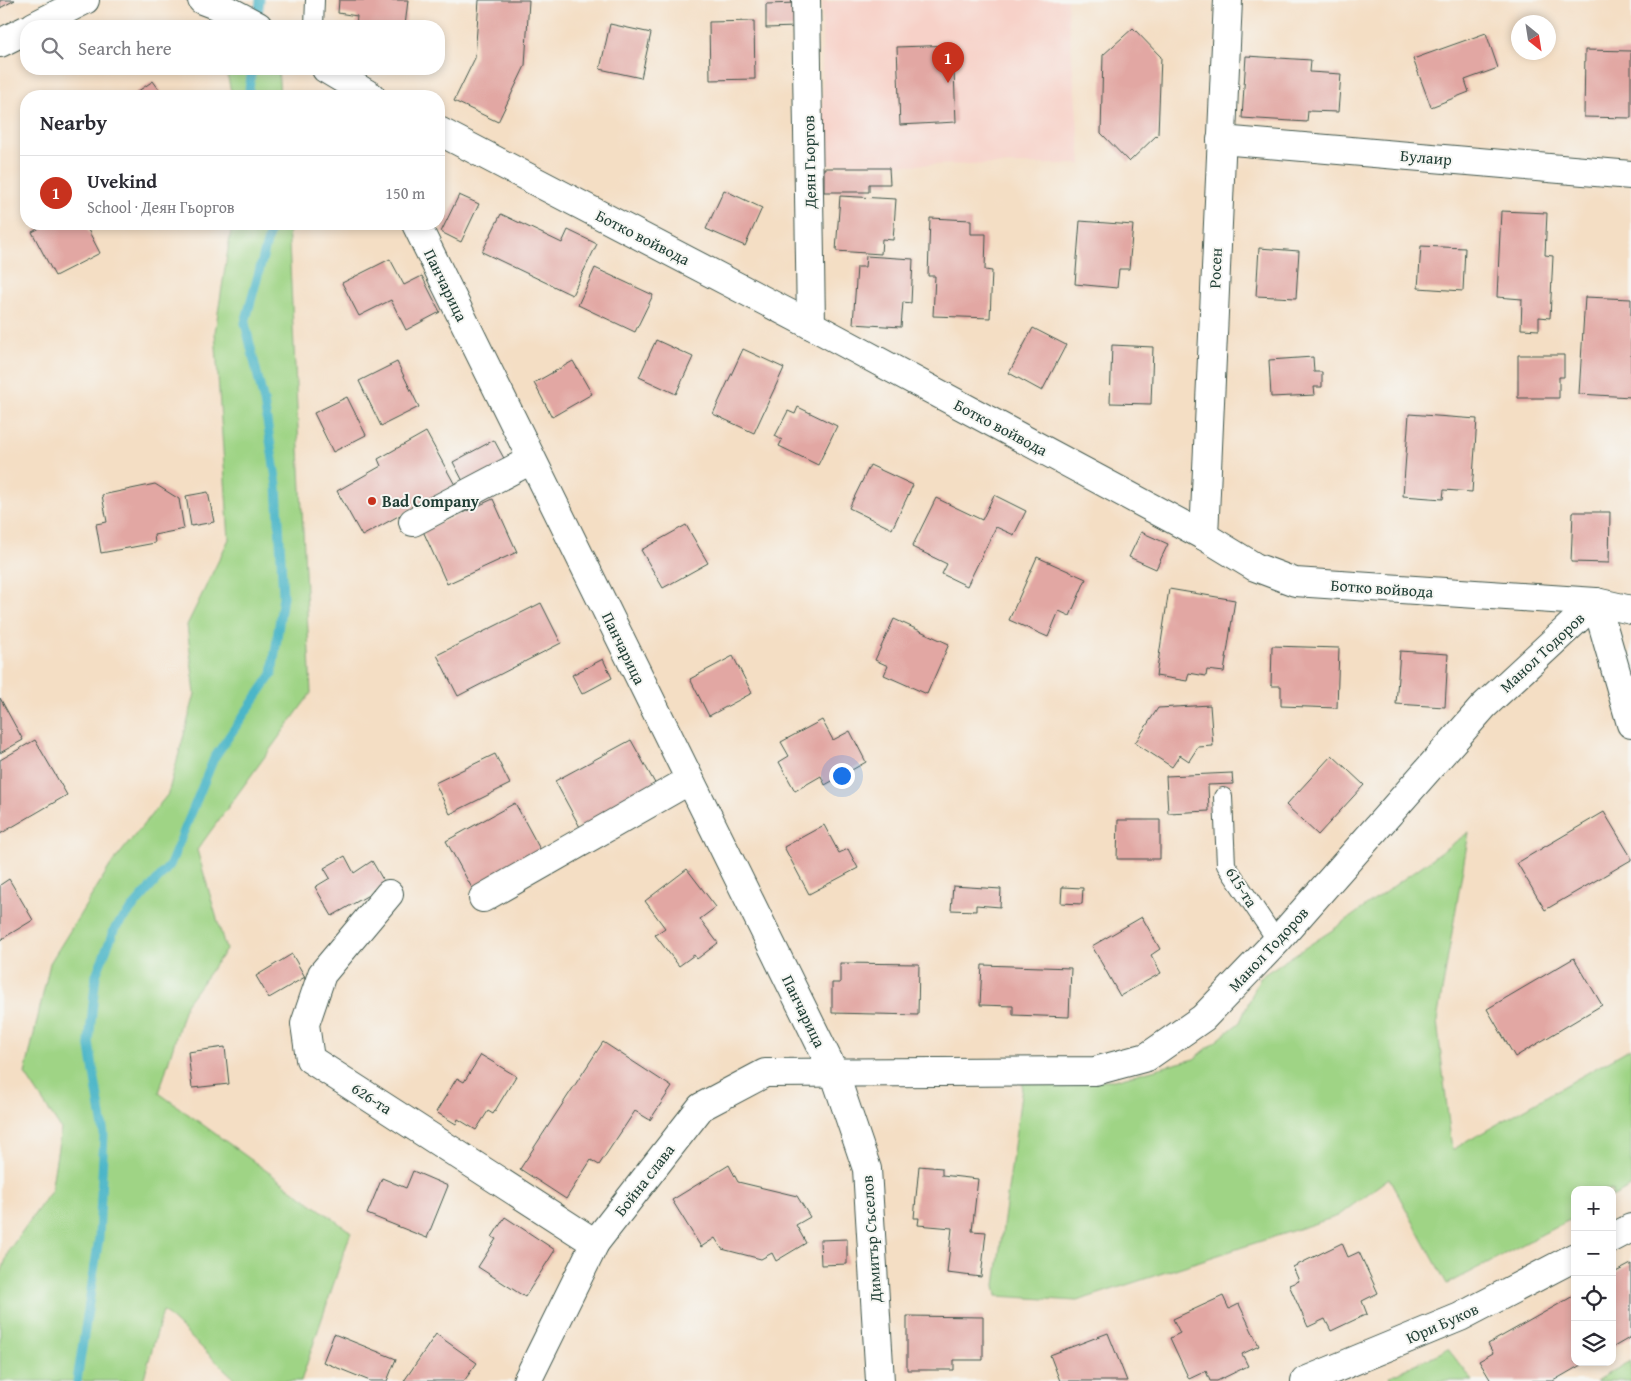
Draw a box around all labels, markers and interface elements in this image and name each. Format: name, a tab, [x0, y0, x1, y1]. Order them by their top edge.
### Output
north arrow	[1511, 15, 1556, 60]
search box	[20, 20, 445, 75]
icon: search	[38, 34, 66, 62]
text: Search here	[78, 34, 172, 62]
pin: 1	[932, 42, 964, 83]
text: Nearby	[40, 107, 107, 138]
street label: Деян Гьоргов	[796, 115, 822, 210]
street label: Булаир	[1399, 143, 1453, 171]
text: Uvekind	[87, 167, 157, 195]
text: 1	[52, 181, 60, 205]
text: 150 m	[385, 181, 425, 205]
text: School · Деян Гьоргов	[87, 195, 235, 219]
street label: Ботко войвода	[592, 203, 695, 271]
street label: Панчарица	[418, 245, 474, 326]
street label: Росен	[1202, 247, 1228, 289]
street label: Ботко войвода	[950, 392, 1052, 462]
place label: Bad Company	[382, 489, 480, 513]
marker: Bad Company	[366, 495, 378, 507]
street label: Ботко войвода	[1330, 572, 1434, 604]
street label: Манол Тодоров	[1494, 606, 1590, 698]
street label: Панчарица	[596, 608, 652, 689]
your location	[829, 763, 855, 789]
street label: 615-та	[1220, 862, 1264, 912]
street label: Манол Тодоров	[1222, 901, 1314, 997]
street label: Панчарица	[776, 971, 832, 1052]
street label: 626-та	[347, 1076, 397, 1120]
street label: Бойна слава	[608, 1138, 680, 1221]
street label: Димитър Съселов	[855, 1174, 887, 1304]
map controls	[1571, 1186, 1616, 1366]
button: +	[1571, 1186, 1616, 1231]
button: −	[1571, 1231, 1616, 1276]
button: locate	[1571, 1276, 1616, 1321]
street label: Юри Буков	[1402, 1296, 1482, 1350]
button: layers	[1571, 1321, 1616, 1366]

